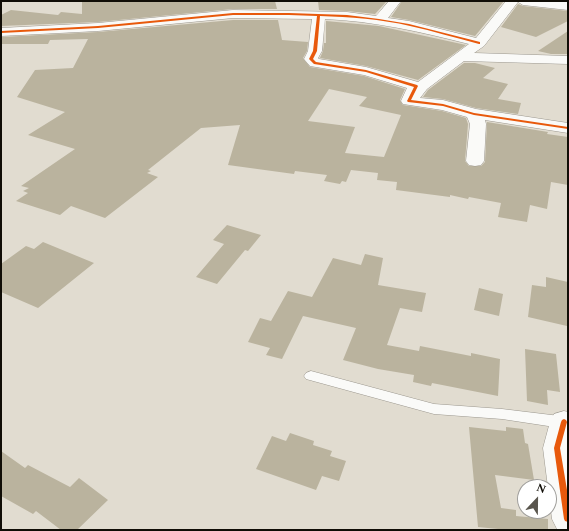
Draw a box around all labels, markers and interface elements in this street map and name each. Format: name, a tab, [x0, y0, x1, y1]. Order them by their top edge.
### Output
north arrow	[517, 479, 557, 519]
text: N	[534, 479, 549, 498]

